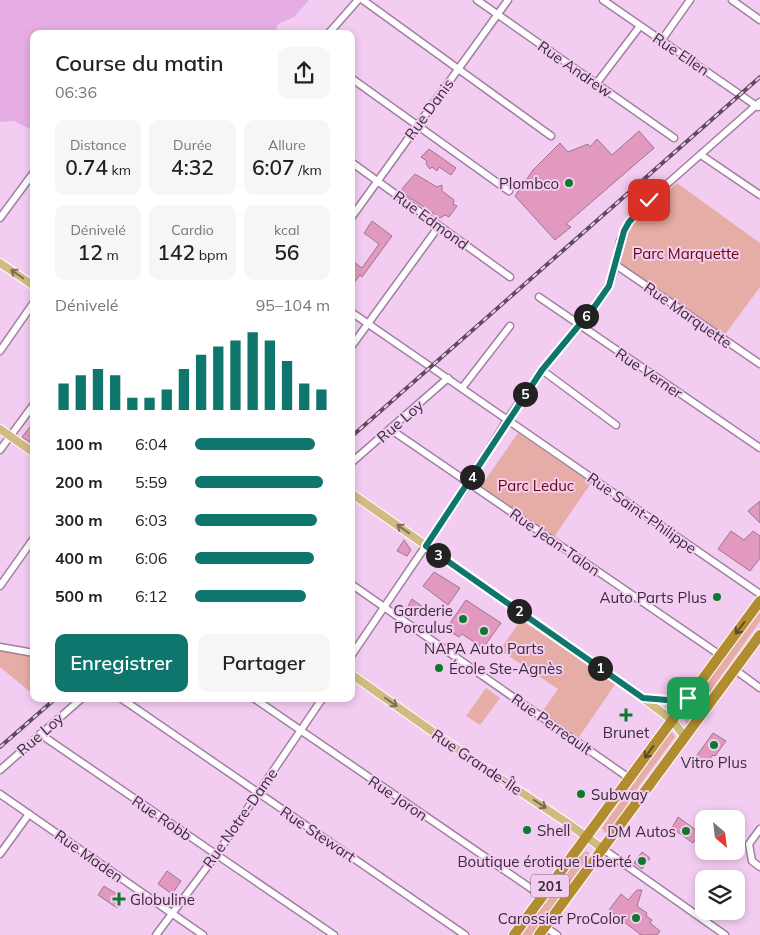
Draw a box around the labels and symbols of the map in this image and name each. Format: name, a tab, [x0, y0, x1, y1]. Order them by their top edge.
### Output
street label: Rue Ellen	[649, 28, 713, 80]
street label: Rue Andrew	[534, 36, 616, 102]
street label: Rue Danis	[400, 75, 458, 143]
place label: Plombco	[499, 174, 559, 193]
marker: Plombco	[563, 177, 575, 189]
pin	[628, 179, 670, 221]
street label: Rue Edmond	[390, 186, 472, 254]
park label: Parc Marquette	[633, 244, 739, 263]
one-way arrow	[11, 269, 24, 280]
street label: Rue Marquette	[641, 278, 735, 352]
pin: 6	[574, 304, 598, 328]
street label: Rue Verner	[612, 344, 687, 403]
pin: 5	[512, 382, 538, 406]
street label: Rue Loy	[373, 396, 427, 446]
pin: 4	[460, 464, 484, 490]
street label: Rue Saint-Philippe	[584, 468, 700, 558]
park label: Parc Leduc	[498, 476, 574, 495]
street label: Rue Jean-Talon	[506, 504, 604, 580]
one-way arrow	[396, 524, 410, 534]
pin: 3	[426, 542, 450, 568]
place label: Auto Parts Plus	[599, 588, 707, 607]
marker: Auto Parts Plus	[711, 591, 723, 603]
pin: 2	[506, 598, 532, 624]
place label: Garderie Porculus	[393, 601, 453, 637]
marker: Garderie Porculus	[457, 613, 469, 625]
one-way arrow	[734, 621, 745, 634]
marker: NAPA Auto Parts	[478, 625, 490, 637]
place label: NAPA Auto Parts	[424, 639, 544, 658]
pin: 1	[588, 656, 612, 680]
place label: École Ste-Agnès	[449, 659, 563, 678]
marker: École Ste-Agnès	[433, 662, 445, 674]
pin	[667, 677, 709, 719]
street label: Rue Perreault	[508, 689, 596, 759]
one-way arrow	[384, 697, 398, 707]
street label: Rue Loy	[13, 709, 67, 759]
marker: Brunet	[620, 709, 632, 721]
place label: Brunet	[603, 723, 649, 742]
street label: Rue Grande-Île	[428, 725, 526, 799]
marker: Vitro Plus	[708, 739, 720, 751]
one-way arrow	[643, 745, 654, 758]
place label: Vitro Plus	[681, 753, 747, 772]
street label: Rue Notre-Dame	[198, 764, 282, 872]
street label: Rue Joron	[365, 771, 431, 825]
place label: Subway	[591, 785, 648, 804]
marker: Subway	[575, 788, 587, 800]
street label: Rue Robb	[129, 791, 195, 845]
one-way arrow	[532, 799, 546, 809]
street label: Rue Stewart	[277, 802, 359, 866]
north arrow	[695, 810, 745, 860]
place label: Shell	[537, 821, 570, 840]
place label: DM Autos	[607, 822, 676, 841]
marker: Shell	[521, 824, 533, 836]
marker: DM Autos	[680, 825, 692, 837]
street label: Rue Maden	[51, 826, 127, 886]
place label: Boutique érotique Liberté	[457, 852, 632, 871]
marker: Boutique érotique Liberté	[636, 855, 648, 867]
road number: 201	[531, 874, 569, 898]
place label: Globuline	[130, 890, 195, 909]
marker: Globuline	[112, 892, 126, 906]
place label: Carossier ProColor	[498, 909, 627, 928]
marker: Carossier ProColor	[630, 912, 642, 924]

